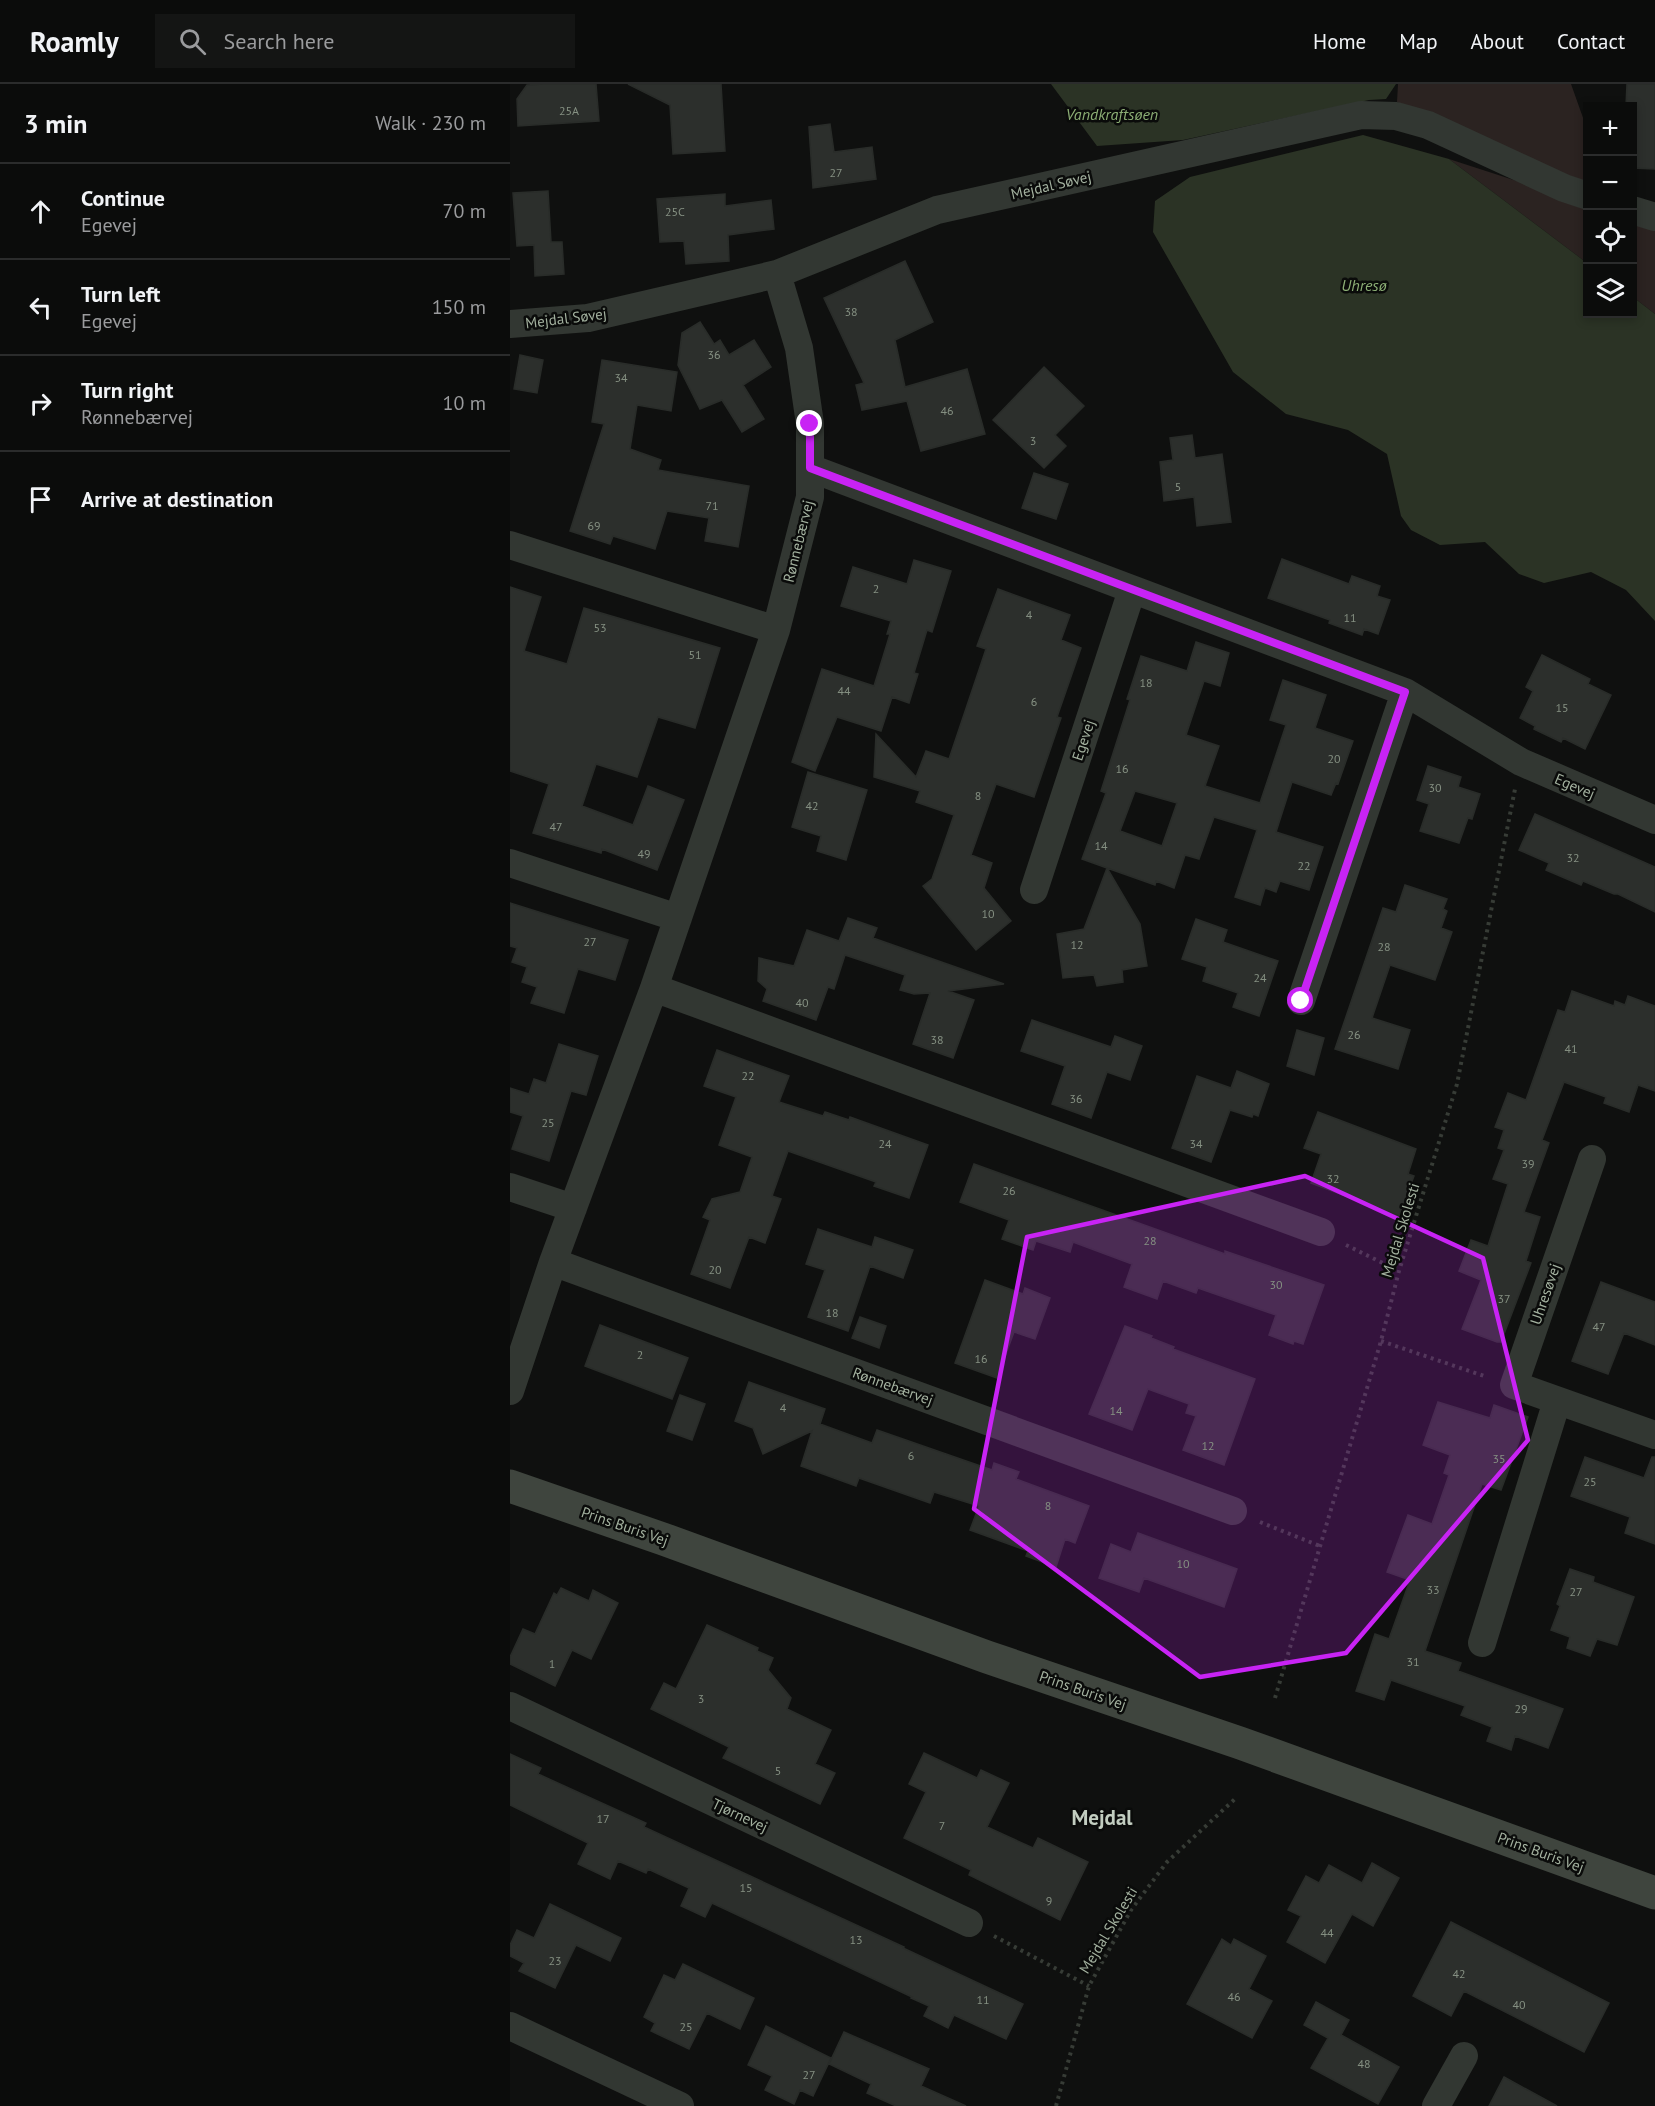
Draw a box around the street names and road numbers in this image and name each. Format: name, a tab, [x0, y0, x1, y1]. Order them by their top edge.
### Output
street label: Mejdal Søvej	[1009, 167, 1093, 203]
street label: Mejdal Søvej	[524, 304, 608, 332]
street label: Rønnebærvej	[779, 498, 817, 584]
street label: Egevej	[1067, 717, 1099, 763]
street label: Egevej	[1552, 769, 1598, 803]
street label: Mejdal Skolesti	[1377, 1180, 1423, 1280]
street label: Uhresøvej	[1526, 1261, 1564, 1327]
street label: Rønnebærvej	[850, 1363, 936, 1409]
street label: Prins Buris Vej	[579, 1502, 671, 1550]
street label: Prins Buris Vej	[1037, 1666, 1129, 1714]
street label: Tjørnevej	[709, 1794, 771, 1836]
street label: Prins Buris Vej	[1495, 1828, 1587, 1876]
street label: Mejdal Skolesti	[1075, 1883, 1141, 1977]

